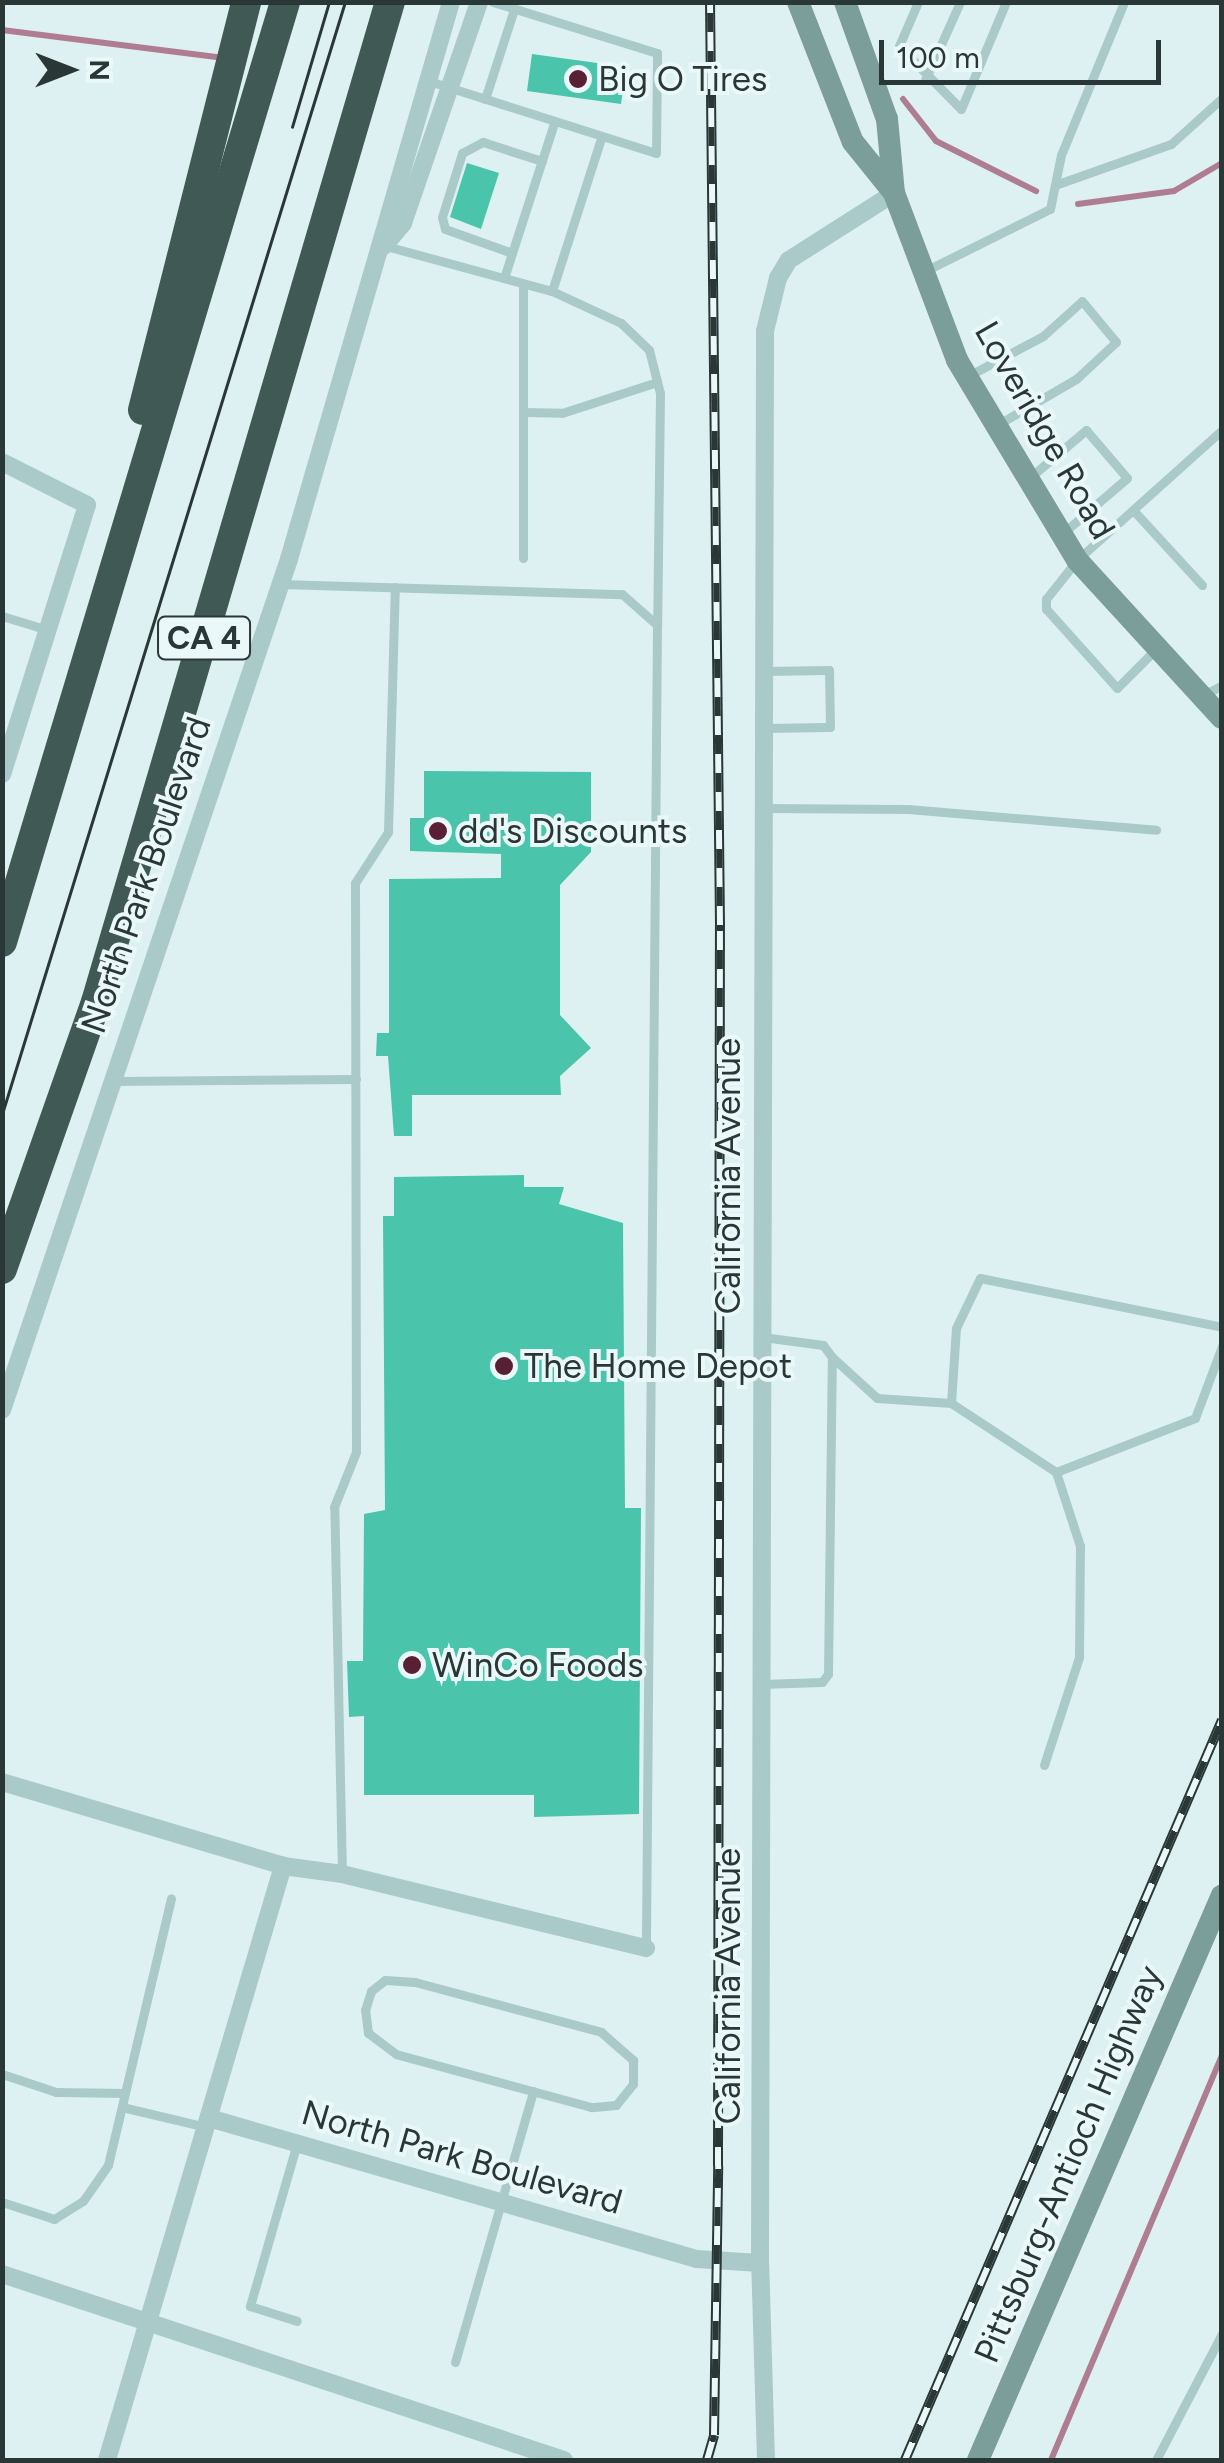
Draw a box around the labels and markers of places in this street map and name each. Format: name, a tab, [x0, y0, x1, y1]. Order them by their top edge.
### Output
place label: Big O Tires	[598, 58, 767, 100]
marker: Big O Tires	[567, 68, 589, 90]
place label: dd's Discounts	[458, 810, 687, 852]
marker: dd's Discounts	[427, 820, 449, 842]
place label: The Home Depot	[524, 1345, 792, 1387]
marker: The Home Depot	[493, 1355, 515, 1377]
place label: WinCo Foods	[432, 1644, 644, 1686]
marker: WinCo Foods	[401, 1654, 423, 1676]

